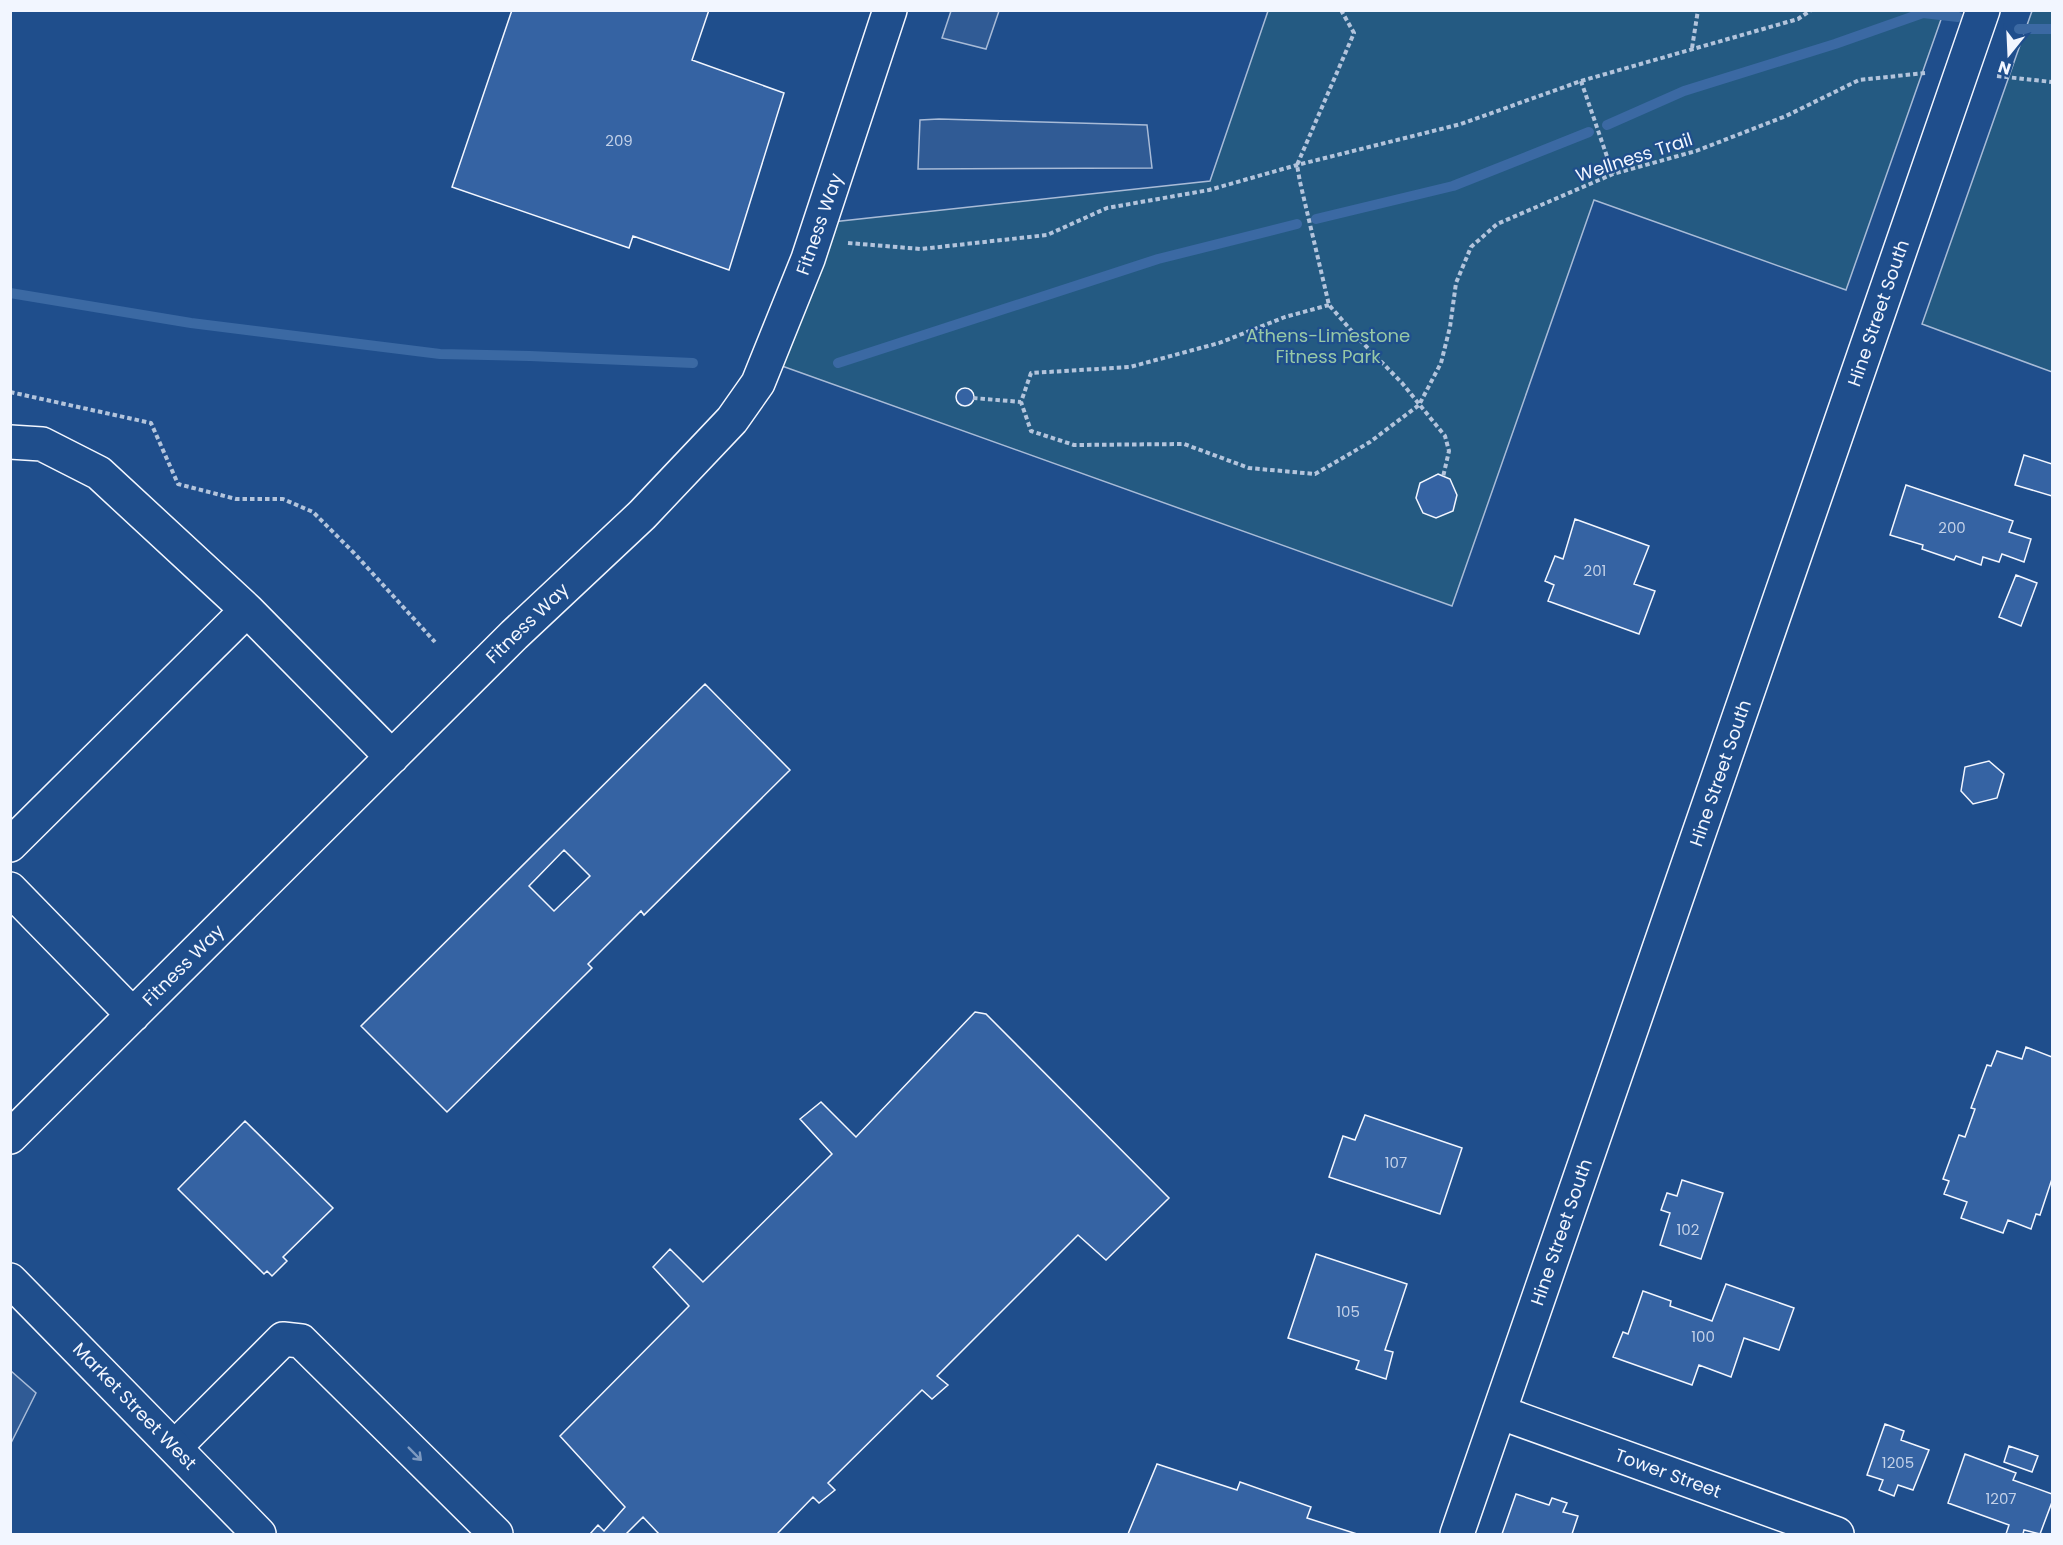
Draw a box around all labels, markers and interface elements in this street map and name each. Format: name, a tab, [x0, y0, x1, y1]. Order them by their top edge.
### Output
north arrow	[1979, 24, 2039, 84]
text: N	[1995, 55, 2014, 81]
street label: Wellness Trail	[1572, 126, 1696, 188]
house number: 209	[605, 130, 633, 151]
street label: Fitness Way	[790, 170, 848, 278]
street label: Hine Street South	[1841, 236, 1915, 390]
park label: Athens-Limestone Fitness Park	[1246, 323, 1410, 369]
house number: 200	[1938, 517, 1966, 538]
house number: 201	[1584, 560, 1606, 581]
street label: Fitness Way	[480, 577, 574, 669]
street label: Hine Street South	[1683, 696, 1757, 850]
street label: Fitness Way	[137, 919, 229, 1011]
house number: 107	[1385, 1152, 1407, 1173]
street label: Hine Street South	[1524, 1155, 1598, 1309]
house number: 102	[1677, 1219, 1699, 1240]
house number: 105	[1336, 1301, 1360, 1322]
house number: 100	[1691, 1326, 1715, 1347]
street label: Market Street West	[68, 1337, 202, 1475]
street label: Tower Street	[1611, 1442, 1725, 1504]
one-way arrow	[407, 1446, 422, 1461]
house number: 1205	[1882, 1452, 1914, 1473]
house number: 1207	[1985, 1488, 2017, 1509]

